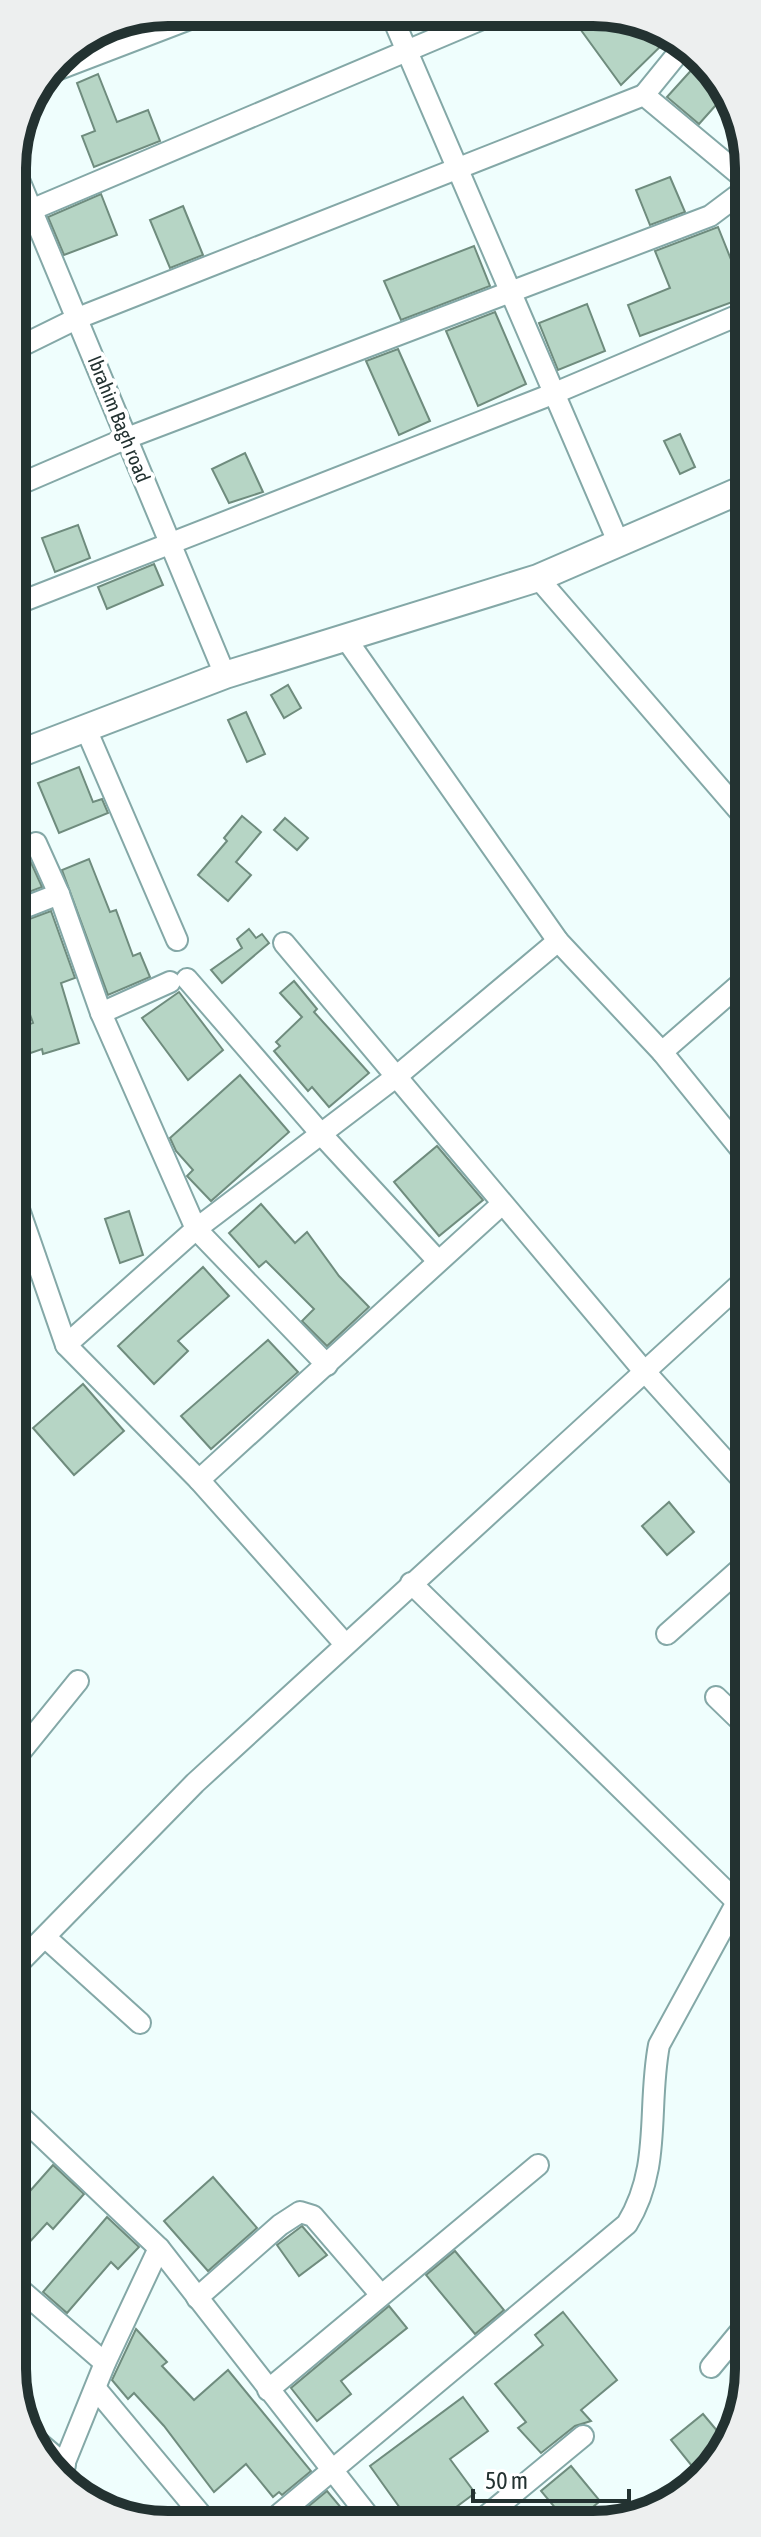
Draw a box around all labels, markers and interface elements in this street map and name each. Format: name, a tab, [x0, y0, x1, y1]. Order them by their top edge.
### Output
street label: Ibrahim Bagh road	[84, 352, 155, 486]
scale bar	[473, 2453, 629, 2503]
text: 50 m	[485, 2467, 528, 2494]

